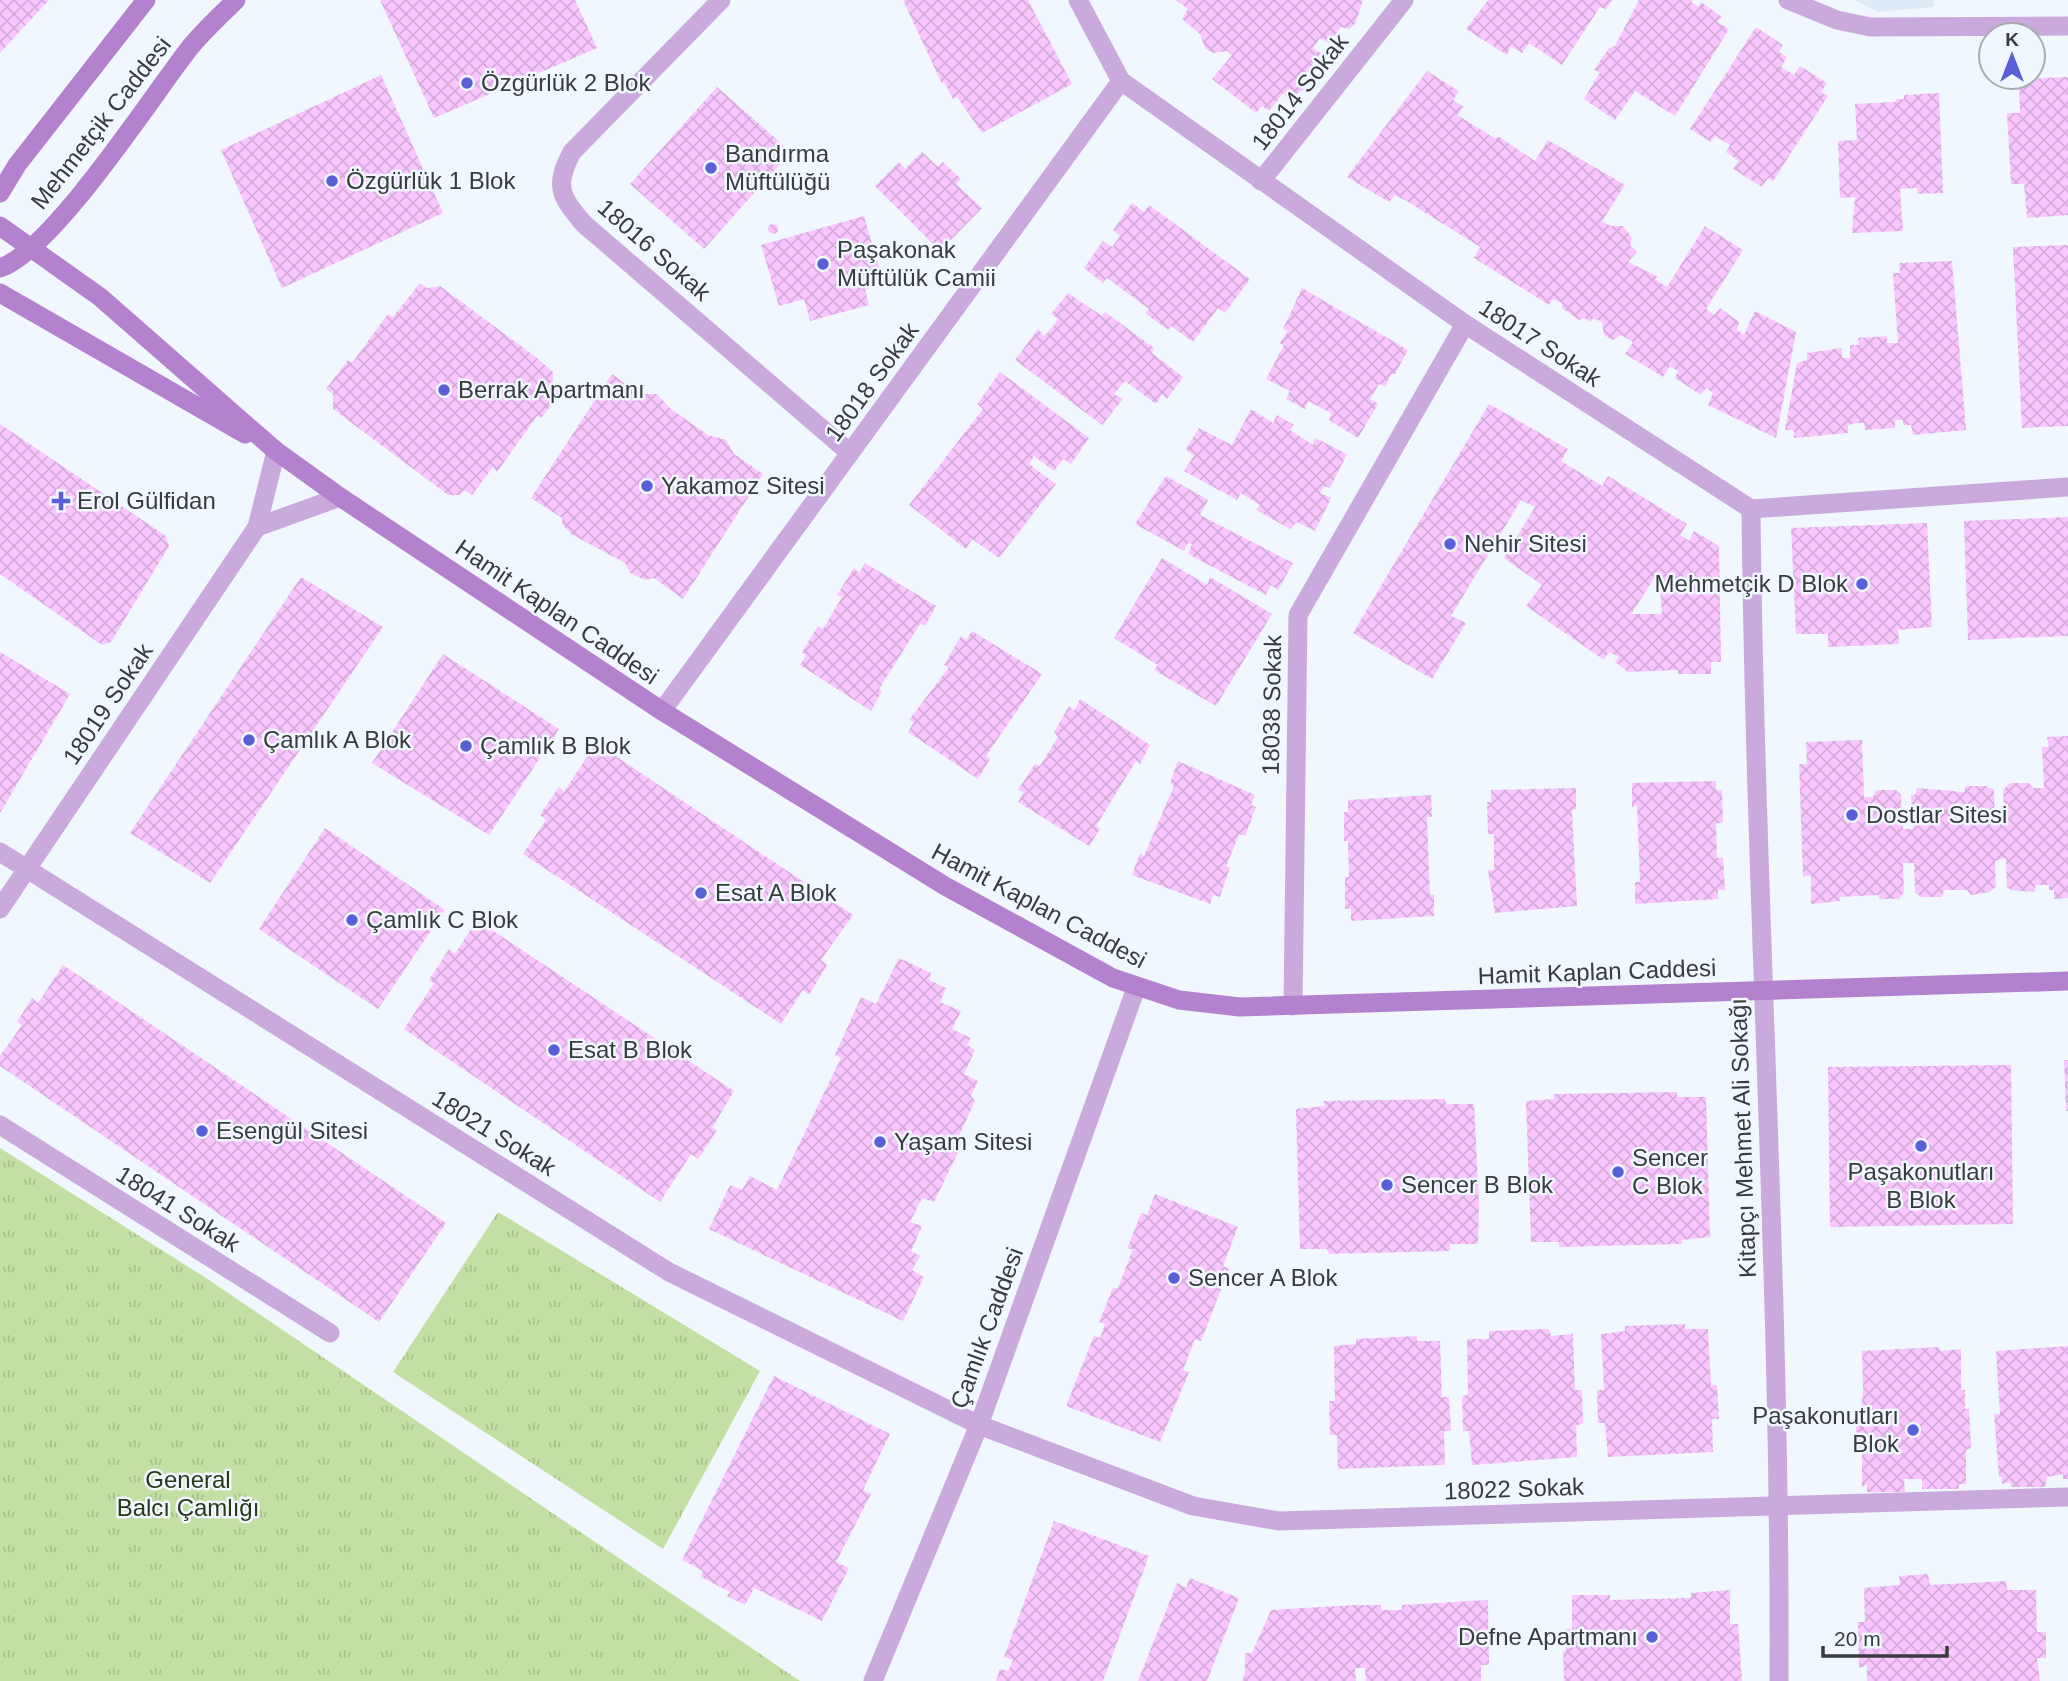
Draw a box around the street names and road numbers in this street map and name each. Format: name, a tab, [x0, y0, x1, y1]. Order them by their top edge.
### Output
street label: 18014 Sokak	[1246, 27, 1354, 155]
street label: Mehmetçik Caddesi	[25, 31, 176, 214]
street label: 18016 Sokak	[593, 193, 717, 306]
street label: 18017 Sokak	[1474, 293, 1607, 393]
street label: 18018 Sokak	[819, 316, 924, 446]
street label: Hamit Kaplan Caddesi	[451, 534, 664, 690]
street label: 18038 Sokak	[1257, 634, 1286, 775]
street label: 18019 Sokak	[57, 637, 159, 769]
street label: Hamit Kaplan Caddesi	[927, 838, 1151, 974]
street label: Hamit Kaplan Caddesi	[1477, 954, 1717, 989]
street label: Kitapçı Mehmet Ali Sokağı	[1724, 998, 1761, 1278]
street label: 18021 Sokak	[428, 1084, 562, 1182]
street label: 18041 Sokak	[112, 1160, 246, 1258]
street label: Çamlık Caddesi	[945, 1244, 1028, 1412]
street label: 18022 Sokak	[1443, 1473, 1585, 1504]

